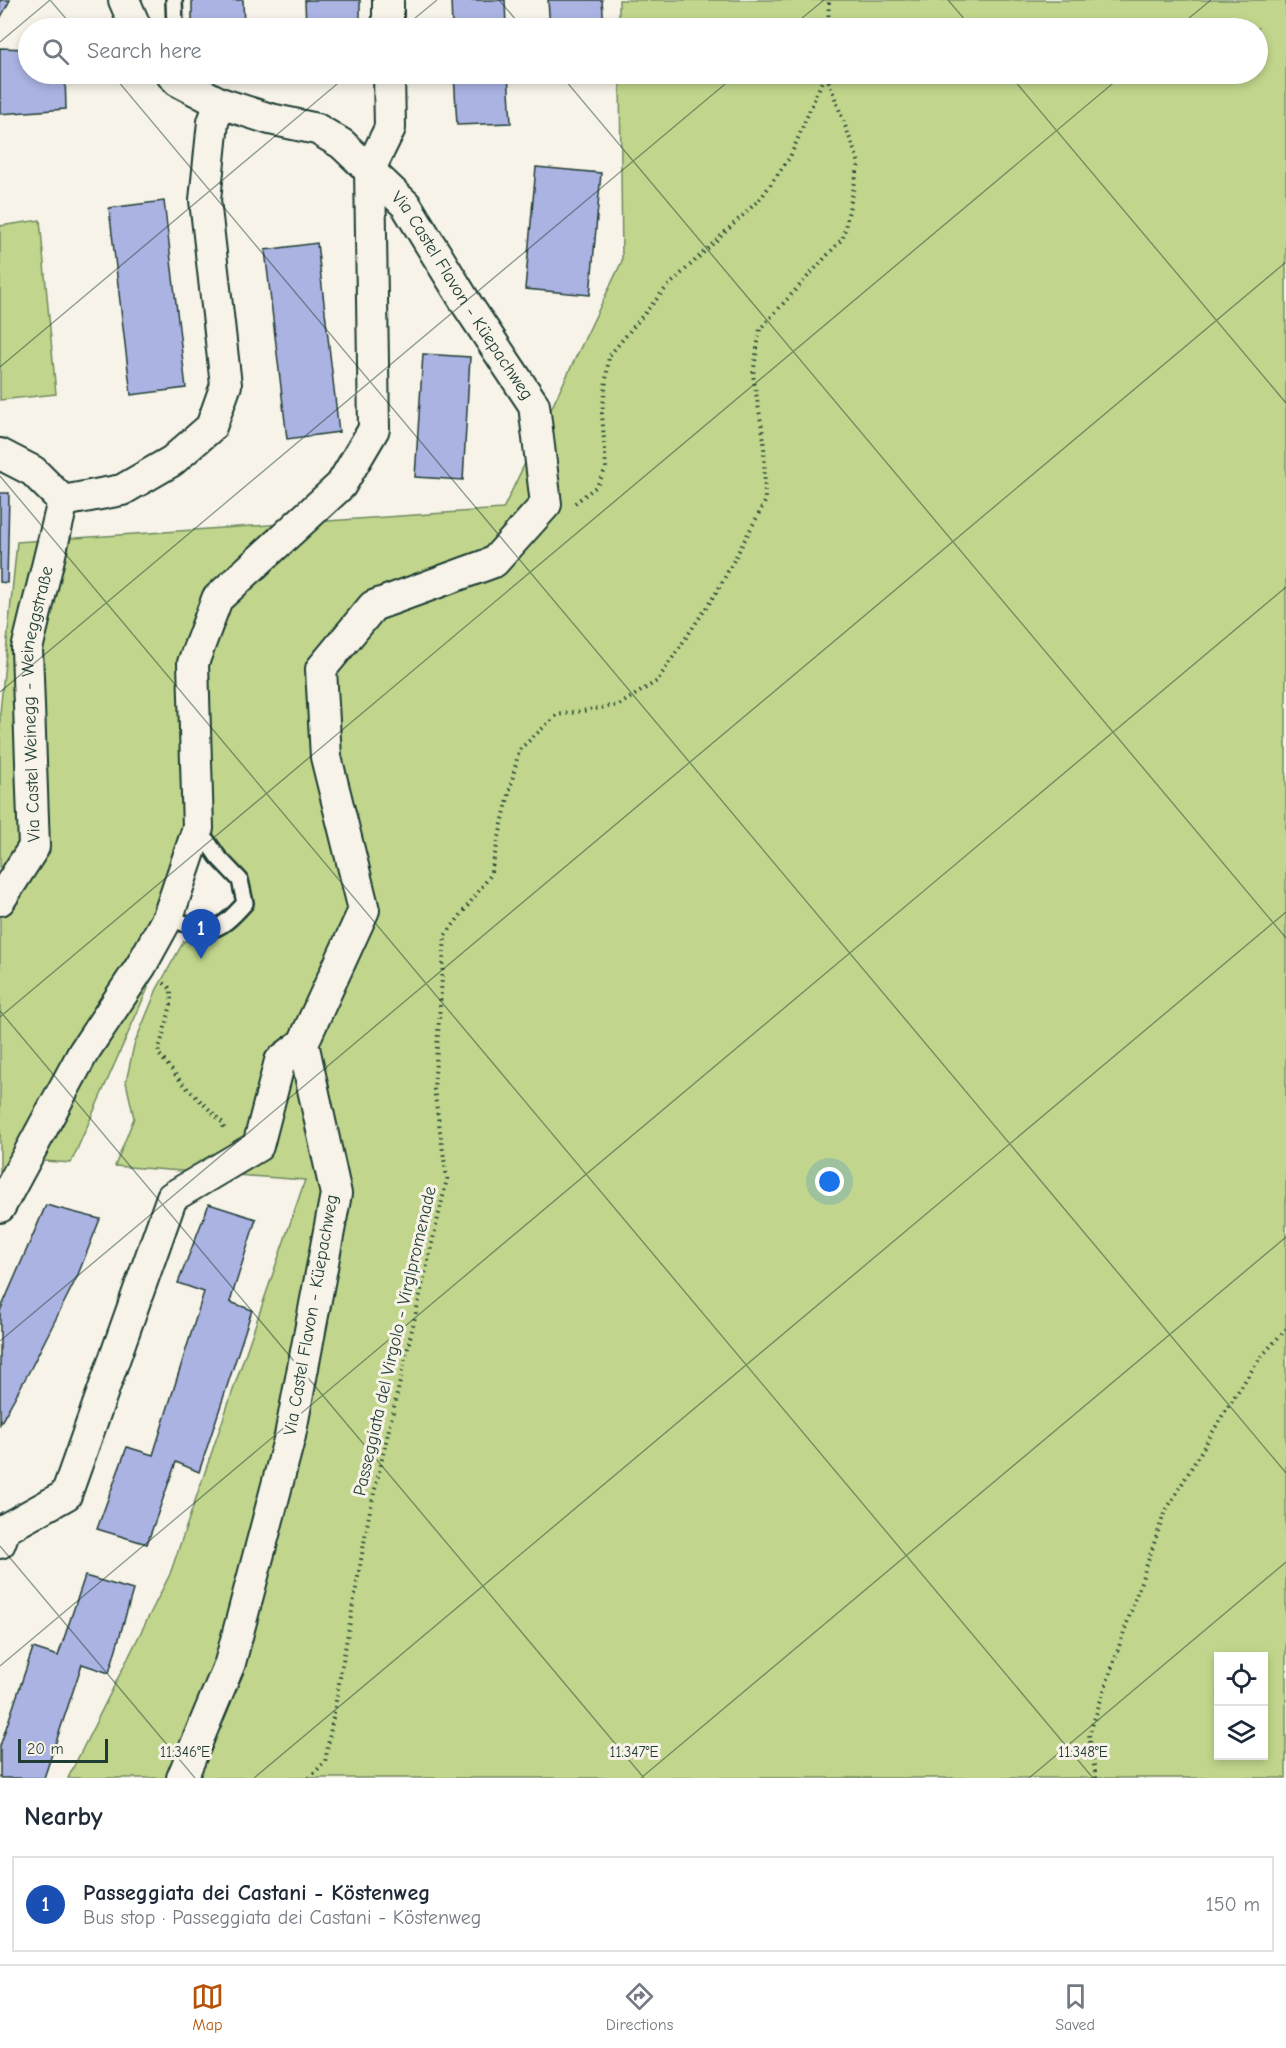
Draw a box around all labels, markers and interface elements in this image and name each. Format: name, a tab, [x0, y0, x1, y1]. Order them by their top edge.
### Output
search box	[18, 18, 1268, 84]
icon: search	[39, 35, 72, 68]
text: Search here	[87, 38, 202, 64]
street label: Via Castel Flavon - Küepachweg	[387, 187, 538, 404]
street label: Via Castel Weinegg - Weineggstraße	[17, 564, 57, 843]
pin: 1	[182, 910, 220, 959]
your location	[815, 1167, 844, 1196]
street label: Passeggiata del Virgolo - Virglpromenade	[349, 1184, 441, 1498]
street label: Via Castel Flavon - Küepachweg	[279, 1193, 343, 1437]
map controls	[1214, 1652, 1268, 1760]
button: locate	[1214, 1652, 1268, 1706]
button: layers	[1214, 1706, 1268, 1760]
scale bar	[18, 1736, 108, 1764]
text: 20 m	[27, 1740, 64, 1758]
text: 11.346°E	[160, 1743, 210, 1761]
text: 11.347°E	[610, 1743, 658, 1761]
text: 11.348°E	[1058, 1743, 1108, 1761]
text: Nearby	[24, 1802, 103, 1832]
text: Passeggiata dei Castani - Köstenweg	[83, 1880, 430, 1906]
text: 1	[42, 1893, 49, 1916]
text: 150 m	[1206, 1893, 1260, 1916]
text: Bus stop · Passeggiata dei Castani - Köstenweg	[83, 1906, 481, 1929]
tab: Map	[191, 1980, 224, 2034]
tab: Directions	[606, 1980, 673, 2034]
tab: Saved	[1055, 1980, 1095, 2034]

